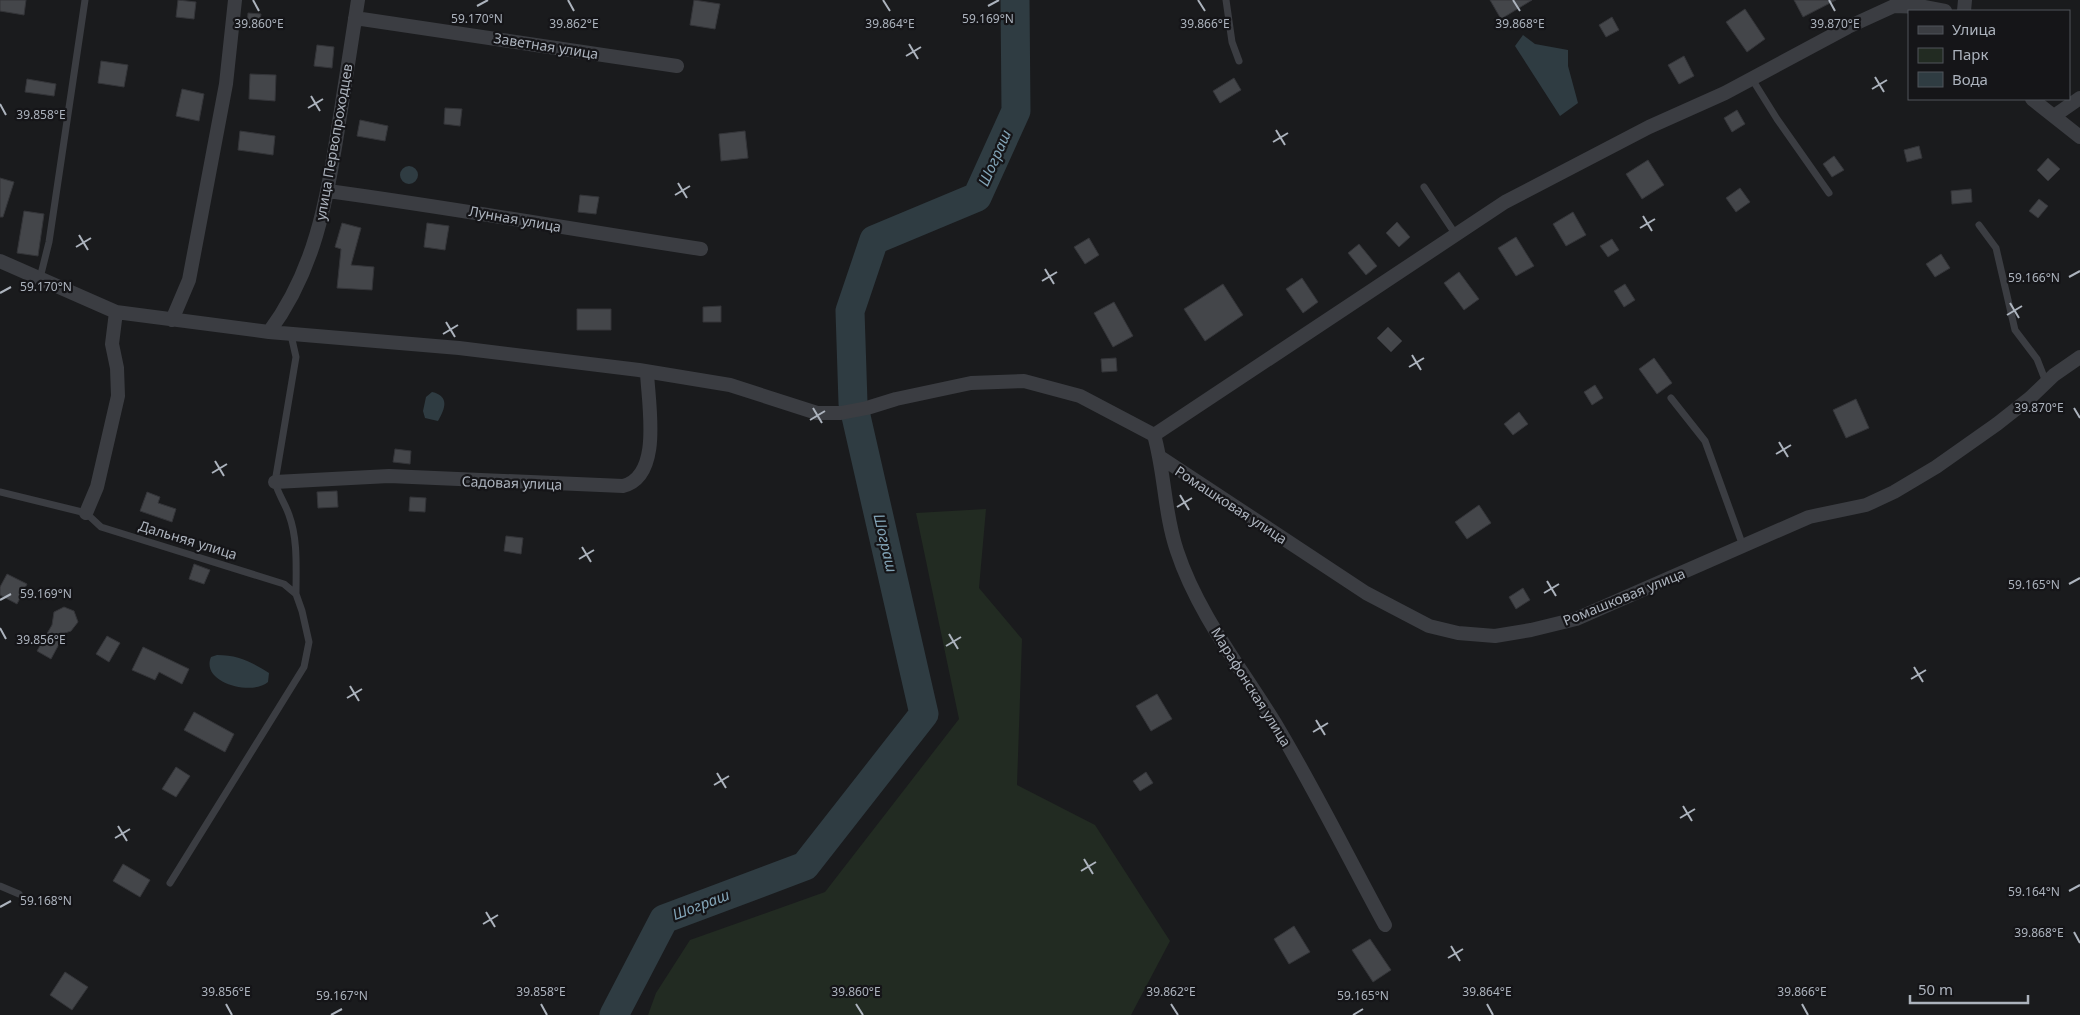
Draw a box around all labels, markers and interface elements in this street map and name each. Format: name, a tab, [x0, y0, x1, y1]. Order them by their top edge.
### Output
text: 59.170°N	[451, 10, 503, 27]
text: 59.169°N	[962, 10, 1014, 27]
legend	[1908, 10, 2070, 100]
text: 39.860°E	[234, 15, 284, 32]
text: 39.862°E	[549, 15, 599, 32]
text: 39.864°E	[865, 15, 915, 32]
text: 39.866°E	[1180, 15, 1230, 32]
text: 39.868°E	[1495, 15, 1545, 32]
text: 39.870°E	[1810, 15, 1860, 32]
text: Улица	[1952, 19, 1996, 39]
street label: Заветная улица	[492, 28, 600, 63]
text: Парк	[1952, 44, 1988, 64]
street label: улица Первопроходцев	[310, 62, 357, 222]
text: Вода	[1952, 69, 1988, 89]
text: 39.858°E	[16, 106, 66, 123]
water label: Шограш	[973, 126, 1015, 189]
street label: Лунная улица	[467, 201, 563, 236]
text: 59.166°N	[2008, 269, 2060, 286]
text: 59.170°N	[20, 278, 72, 295]
text: 39.870°E	[2014, 399, 2064, 416]
street label: Ромашковая улица	[1171, 461, 1291, 548]
street label: Садовая улица	[461, 471, 563, 494]
water label: Шограш	[870, 512, 902, 574]
street label: Дальняя улица	[137, 516, 240, 564]
street label: Ромашковая улица	[1560, 563, 1688, 630]
text: 59.165°N	[2008, 576, 2060, 593]
text: 59.169°N	[20, 585, 72, 602]
street label: Марафонская улица	[1207, 623, 1296, 750]
text: 39.856°E	[16, 631, 66, 648]
text: 59.164°N	[2008, 883, 2060, 900]
water label: Шограш	[669, 884, 732, 924]
text: 59.168°N	[20, 892, 72, 909]
text: 39.868°E	[2014, 924, 2064, 941]
scale bar	[1910, 972, 2028, 1004]
text: 50 m	[1918, 979, 1953, 999]
text: 39.856°E	[201, 983, 251, 1000]
text: 39.858°E	[516, 983, 566, 1000]
text: 39.860°E	[831, 983, 881, 1000]
text: 39.862°E	[1146, 983, 1196, 1000]
text: 39.864°E	[1462, 983, 1512, 1000]
text: 39.866°E	[1777, 983, 1827, 1000]
text: 59.167°N	[316, 987, 368, 1004]
text: 59.165°N	[1337, 987, 1389, 1004]

